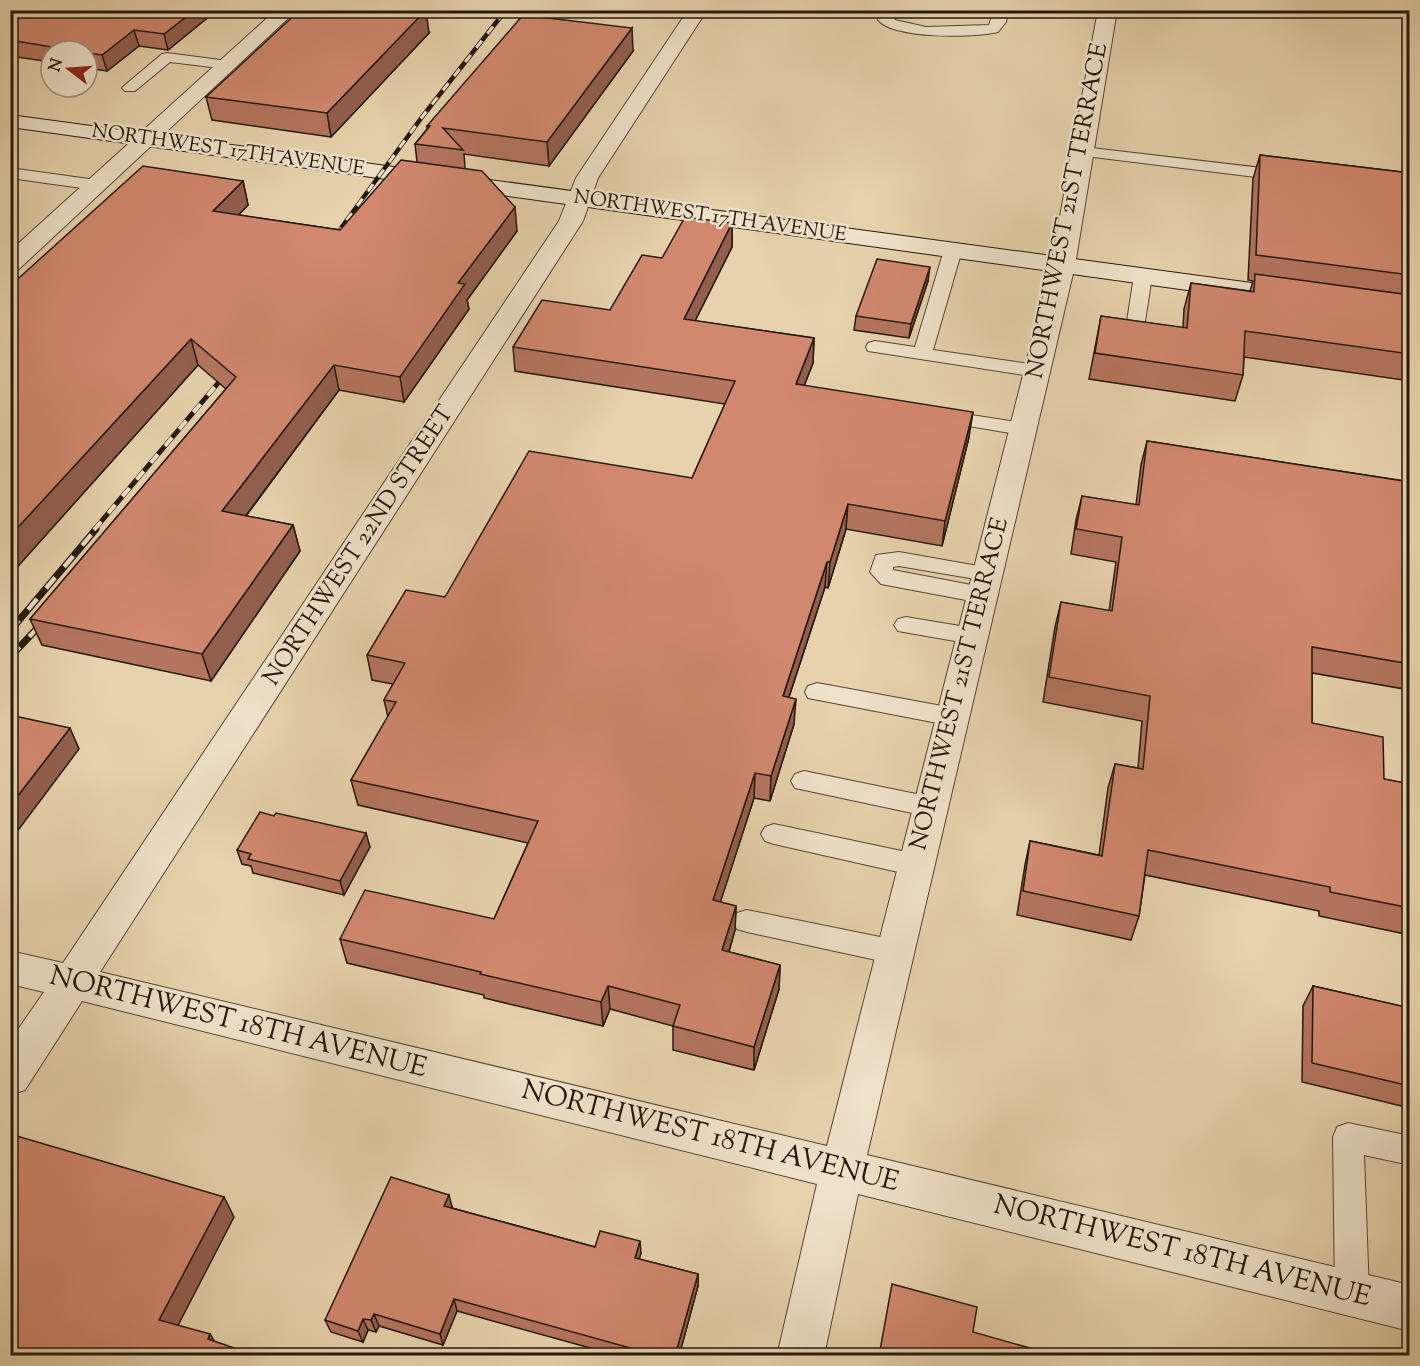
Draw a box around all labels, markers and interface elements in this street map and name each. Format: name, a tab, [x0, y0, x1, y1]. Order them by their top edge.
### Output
north arrow	[39, 39, 99, 99]
street label: NORTHWEST 21ST TERRACE	[1019, 40, 1117, 382]
text: N	[44, 56, 70, 75]
street label: NORTHWEST 17TH AVENUE	[90, 117, 366, 185]
street label: NORTHWEST 17TH AVENUE	[572, 183, 848, 251]
street label: NORTHWEST 22ND STREET	[255, 399, 463, 693]
street label: NORTHWEST 21ST TERRACE	[902, 514, 1018, 854]
street label: NORTHWEST 18TH AVENUE	[45, 957, 431, 1089]
street label: NORTHWEST 18TH AVENUE	[517, 1071, 903, 1203]
street label: NORTHWEST 18TH AVENUE	[989, 1186, 1375, 1318]

